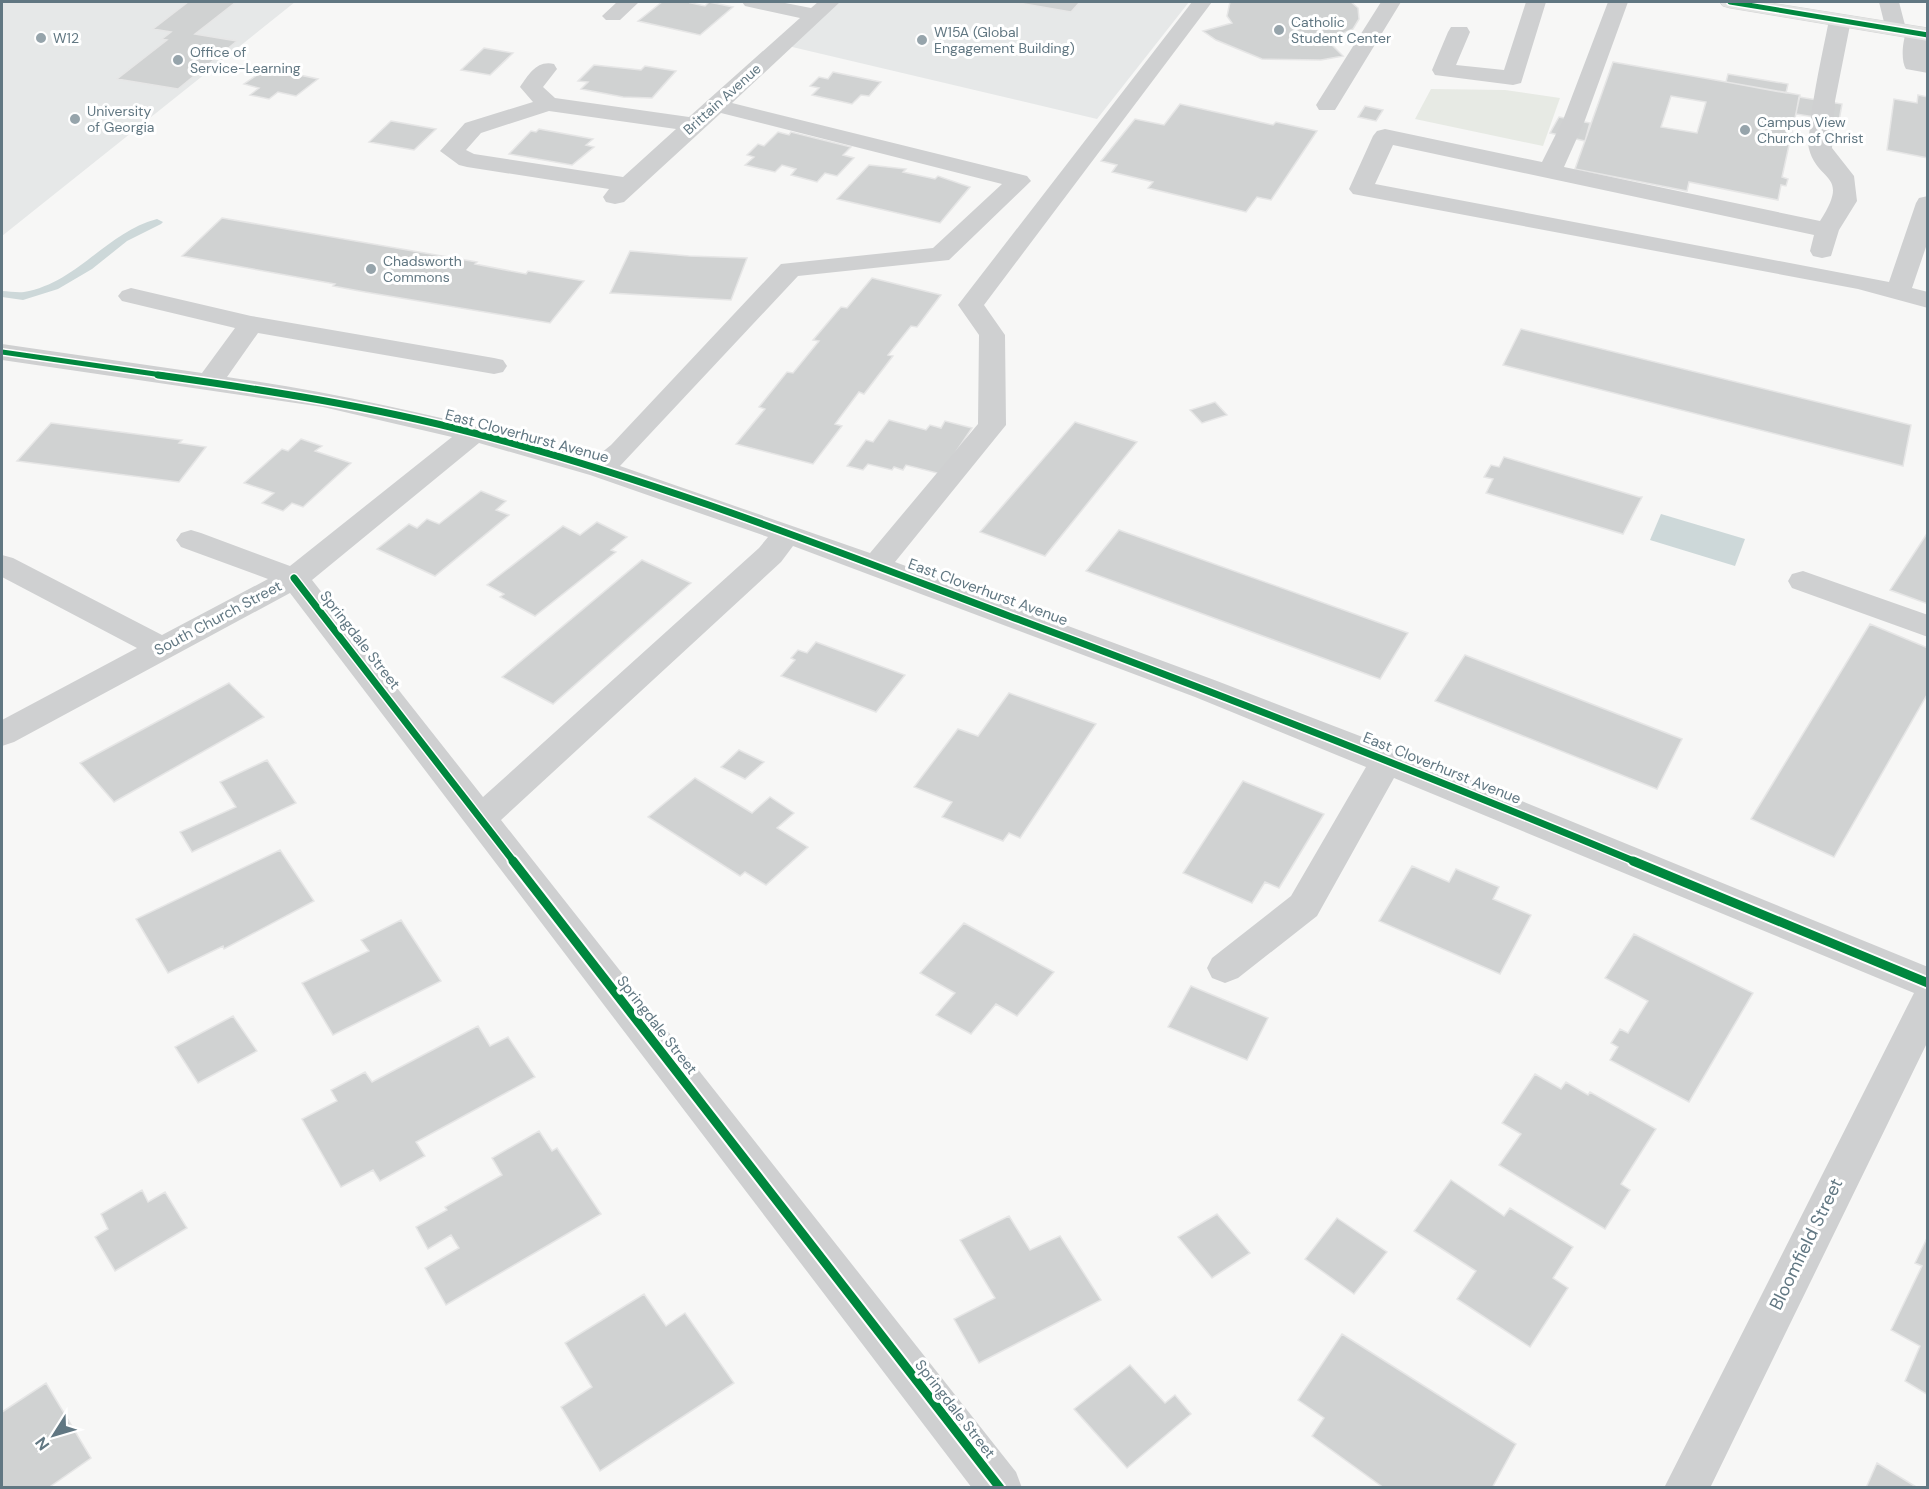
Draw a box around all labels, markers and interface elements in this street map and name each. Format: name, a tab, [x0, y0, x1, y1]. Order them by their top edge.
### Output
place label: Catholic Student Center	[1291, 13, 1391, 47]
place label: W15A (Global Engagement Building)	[934, 23, 1075, 57]
marker: Catholic Student Center	[1272, 23, 1286, 37]
place label: W12	[53, 29, 79, 47]
marker: W12	[34, 31, 48, 45]
marker: W15A (Global Engagement Building)	[915, 33, 929, 47]
place label: Office of Service-Learning	[190, 43, 301, 77]
marker: Office of Service-Learning	[171, 53, 185, 67]
street label: Brittain Avenue	[679, 59, 765, 139]
place label: University of Georgia	[87, 102, 154, 136]
marker: University of Georgia	[68, 112, 82, 126]
place label: Campus View Church of Christ	[1757, 113, 1863, 147]
marker: Campus View Church of Christ	[1738, 123, 1752, 137]
place label: Chadsworth Commons	[383, 252, 462, 286]
marker: Chadsworth Commons	[364, 262, 378, 276]
street label: East Cloverhurst Avenue	[443, 405, 611, 467]
street label: East Cloverhurst Avenue	[905, 554, 1071, 630]
street label: South Church Street	[151, 576, 285, 660]
street label: Springdale Street	[315, 587, 405, 693]
street label: East Cloverhurst Avenue	[1360, 727, 1524, 809]
street label: Springdale Street	[612, 972, 702, 1078]
street label: Bloomfield Street	[1764, 1174, 1848, 1314]
street label: Springdale Street	[910, 1356, 1000, 1462]
north arrow	[24, 1405, 84, 1465]
text: N	[31, 1433, 54, 1455]

